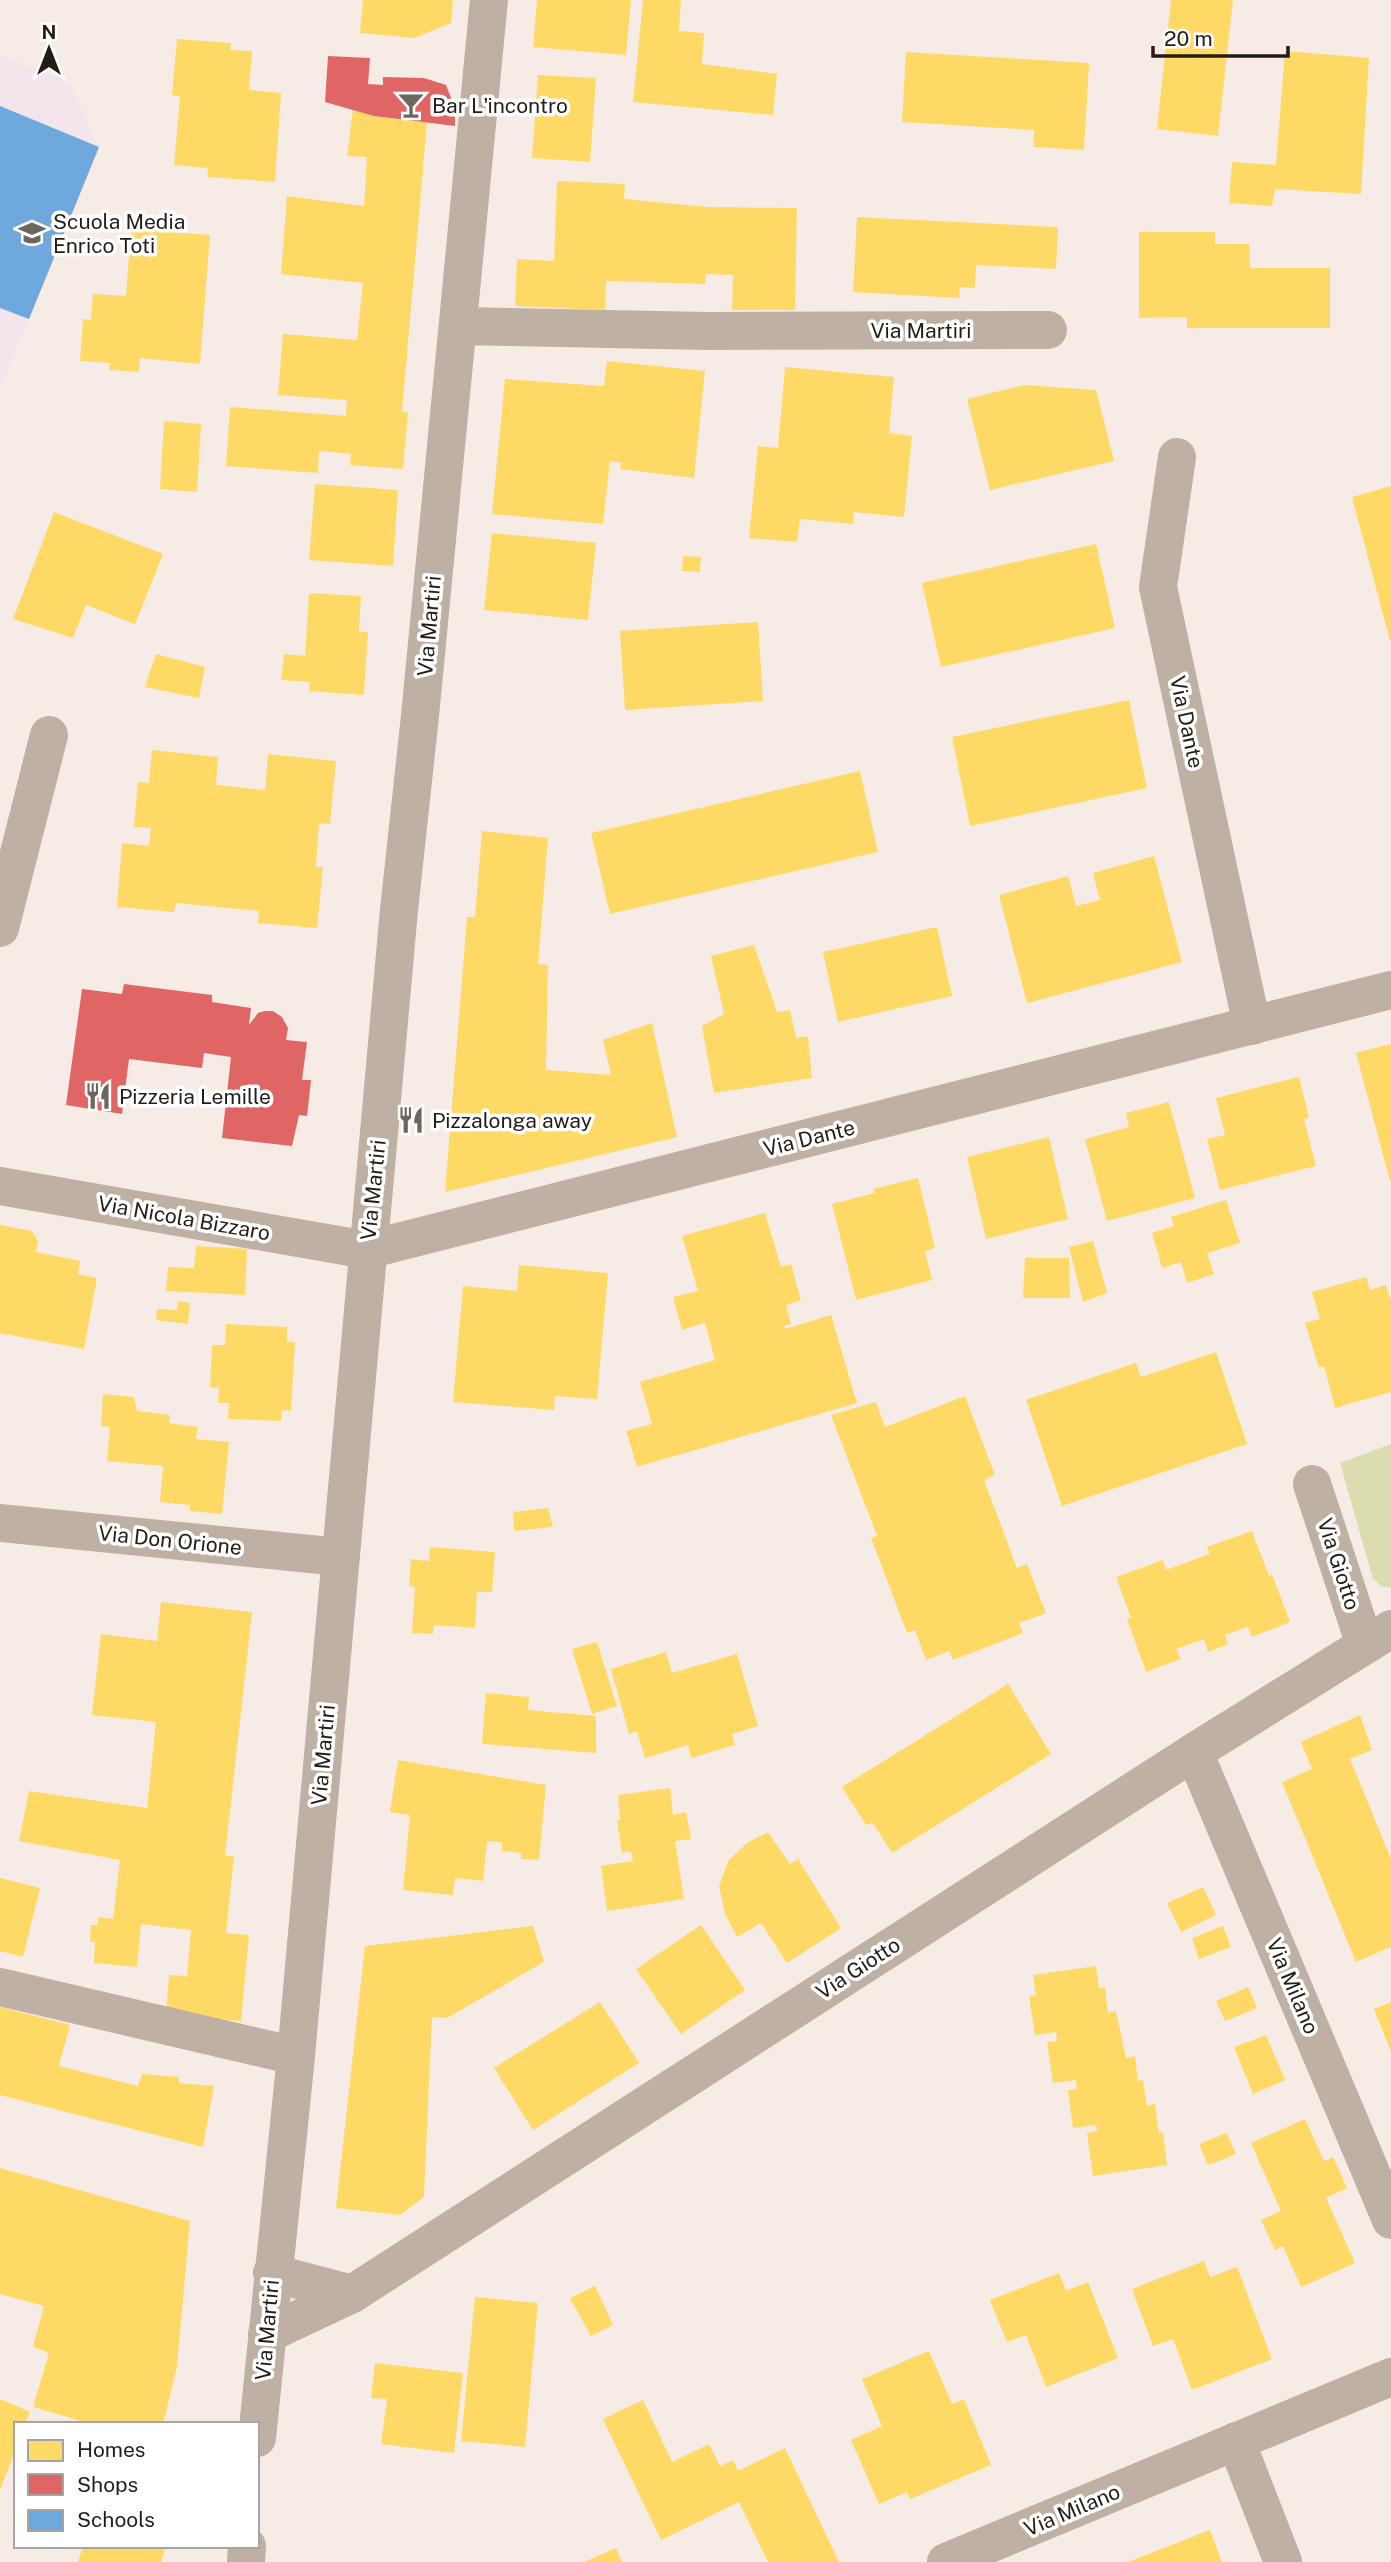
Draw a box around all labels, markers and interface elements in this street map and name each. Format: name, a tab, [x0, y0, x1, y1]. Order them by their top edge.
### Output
north arrow	[14, 14, 84, 84]
scale bar	[1153, 14, 1288, 58]
text: N	[42, 21, 56, 43]
text: 20 m	[1164, 26, 1213, 51]
bar icon: Bar L'incontro	[396, 90, 426, 120]
place label: Bar L'incontro	[432, 93, 568, 118]
place label: Scuola Media Enrico Toti	[53, 209, 185, 258]
school or university icon: Scuola Media Enrico Toti	[17, 218, 47, 248]
street label: Via Martiri	[871, 318, 972, 343]
street label: Via Martiri	[412, 575, 446, 677]
street label: Via Dante	[1165, 674, 1209, 770]
restaurant icon: Pizzeria Lemille	[83, 1081, 113, 1111]
place label: Pizzeria Lemille	[119, 1084, 271, 1109]
restaurant icon: Pizzalonga away	[396, 1105, 426, 1135]
place label: Pizzalonga away	[432, 1108, 592, 1133]
street label: Via Dante	[761, 1115, 857, 1161]
street label: Via Martiri	[355, 1138, 391, 1242]
street label: Via Nicola Bizzaro	[96, 1191, 272, 1245]
street label: Via Giotto	[1312, 1515, 1366, 1613]
street label: Via Don Orione	[97, 1520, 243, 1560]
street label: Via Martiri	[306, 1704, 340, 1806]
street label: Via Giotto	[811, 1932, 905, 2004]
street label: Via Milano	[1262, 1934, 1324, 2038]
street label: Via Martiri	[250, 2279, 284, 2381]
legend	[14, 2422, 259, 2548]
text: Homes	[77, 2437, 145, 2462]
text: Shops	[77, 2472, 138, 2497]
street label: Via Milano	[1020, 2479, 1124, 2541]
text: Schools	[77, 2507, 155, 2532]

